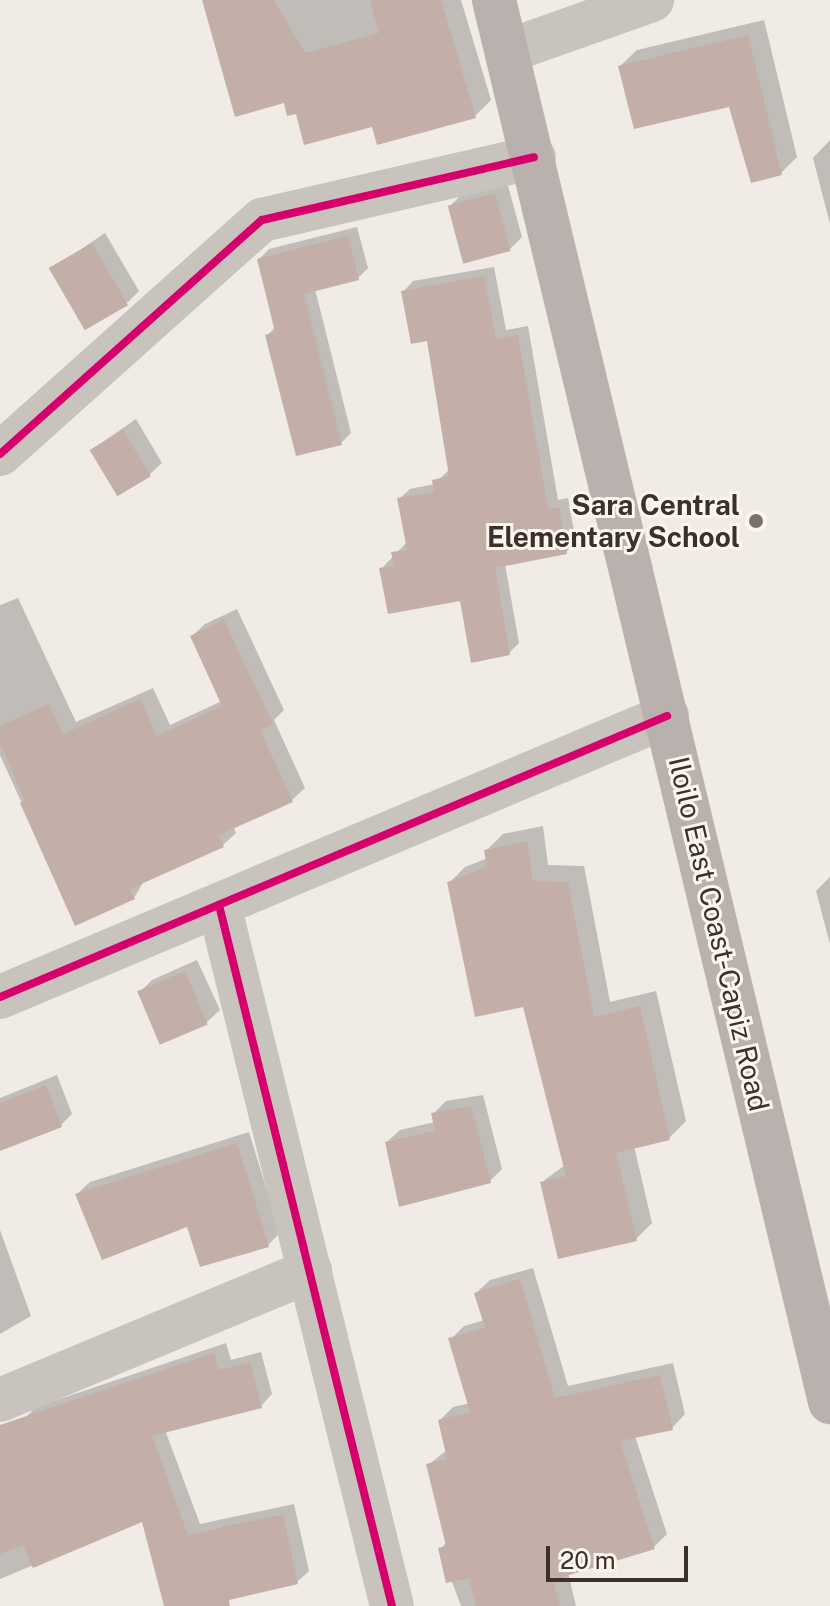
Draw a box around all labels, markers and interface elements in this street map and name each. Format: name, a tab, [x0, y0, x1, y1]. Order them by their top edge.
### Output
place label: Sara Central Elementary School	[487, 488, 740, 554]
marker: Sara Central Elementary School	[747, 512, 765, 530]
street label: Iloilo East Coast-Capiz Road	[662, 754, 776, 1114]
scale bar	[550, 1530, 692, 1580]
text: 20 m	[560, 1546, 616, 1574]

